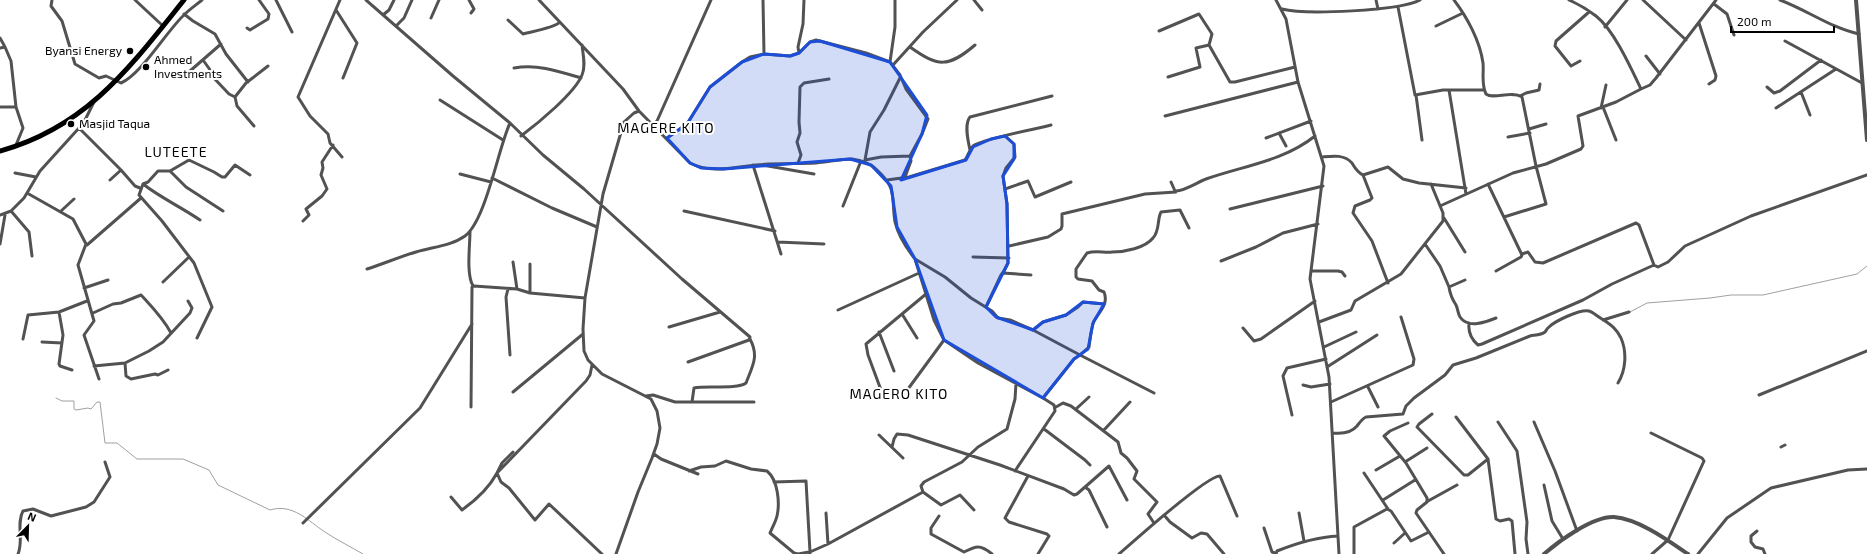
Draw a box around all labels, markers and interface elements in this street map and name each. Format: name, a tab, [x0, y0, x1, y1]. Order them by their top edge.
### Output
scale bar	[1731, 8, 1834, 34]
text: 200 m	[1737, 14, 1771, 28]
place label: Byansi Energy	[45, 43, 123, 57]
marker: Byansi Energy	[125, 46, 135, 56]
place label: Ahmed Investments	[154, 52, 222, 80]
marker: Ahmed Investments	[141, 62, 151, 72]
place label: Masjid Taqua	[79, 116, 150, 131]
marker: Masjid Taqua	[66, 119, 76, 129]
district label: MAGERE KITO	[617, 119, 715, 136]
district label: LUTEETE	[144, 143, 208, 160]
district label: MAGERO KITO	[850, 385, 948, 402]
north arrow	[8, 506, 48, 546]
text: N	[26, 509, 38, 524]

